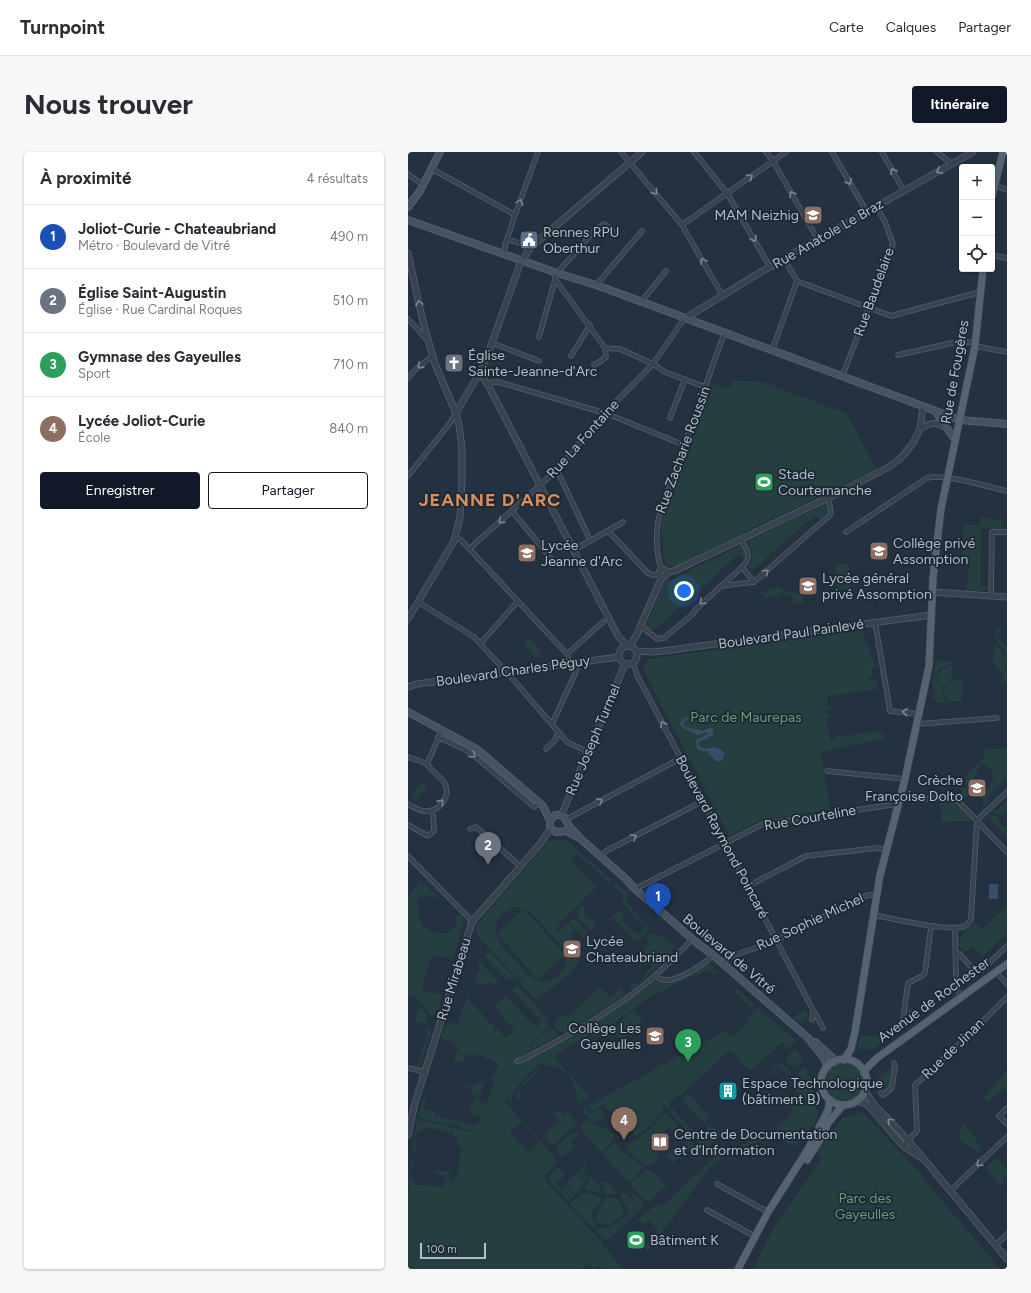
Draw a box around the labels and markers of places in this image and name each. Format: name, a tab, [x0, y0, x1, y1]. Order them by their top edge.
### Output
school or university icon: MAM Neizhig	[802, 204, 824, 226]
place label: MAM Neizhig	[714, 207, 799, 224]
place label: Rennes RPU Oberthur	[543, 224, 619, 257]
public building icon: Rennes RPU Oberthur	[518, 229, 540, 251]
place label: Église Sainte-Jeanne-d'Arc	[468, 347, 598, 380]
church icon: Église Sainte-Jeanne-d'Arc	[443, 352, 465, 374]
place label: Stade Courtemanche	[778, 466, 872, 499]
sports icon: Stade Courtemanche	[753, 471, 775, 493]
place label: Collège privé Assomption	[893, 535, 976, 568]
place label: Lycée Jeanne d'Arc	[541, 537, 623, 570]
school or university icon: Collège privé Assomption	[868, 540, 890, 562]
school or university icon: Lycée Jeanne d'Arc	[516, 542, 538, 564]
place label: Lycée général privé Assomption	[822, 570, 932, 603]
school or university icon: Lycée général privé Assomption	[797, 575, 819, 597]
place label: Crèche Françoise Dolto	[865, 772, 963, 805]
school or university icon: Crèche Françoise Dolto	[966, 777, 988, 799]
pin: 2	[475, 832, 501, 865]
pin: 1	[645, 883, 671, 916]
place label: Lycée Chateaubriand	[586, 933, 678, 966]
school or university icon: Lycée Chateaubriand	[561, 938, 583, 960]
place label: Collège Les Gayeulles	[568, 1020, 641, 1053]
school or university icon: Collège Les Gayeulles	[644, 1025, 666, 1047]
pin: 3	[675, 1029, 701, 1062]
place label: Espace Technologique (bâtiment B)	[742, 1075, 883, 1108]
building icon: Espace Technologique (bâtiment B)	[717, 1080, 739, 1102]
pin: 4	[611, 1107, 637, 1140]
place label: Centre de Documentation et d'Information	[674, 1126, 838, 1159]
library icon: Centre de Documentation et d'Information	[649, 1131, 671, 1153]
sports icon: Bâtiment K	[625, 1229, 647, 1251]
place label: Bâtiment K	[650, 1232, 719, 1249]

